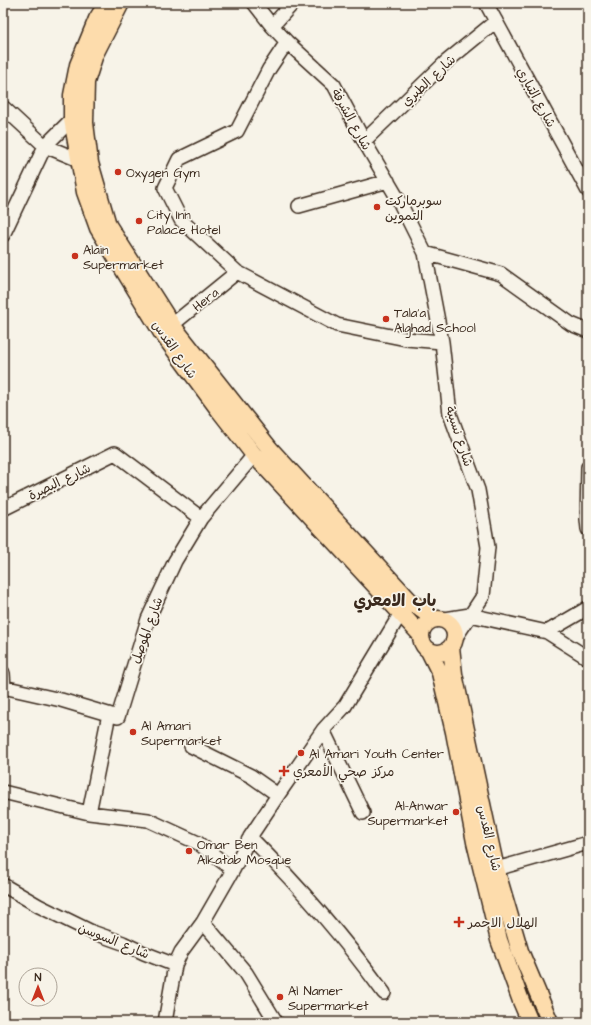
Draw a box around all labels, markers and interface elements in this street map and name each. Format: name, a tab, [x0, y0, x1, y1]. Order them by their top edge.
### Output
street label: شارع الطبري	[398, 51, 460, 110]
street label: شارع التباري	[512, 64, 560, 131]
street label: شارع الشرفة	[327, 85, 375, 154]
place label: Oxygen Gym	[126, 164, 201, 183]
marker: Oxygen Gym	[113, 167, 123, 177]
place label: سوبرماركت التموين	[385, 192, 442, 225]
marker: سوبرماركت التموين	[372, 202, 382, 212]
place label: City Inn Palace Hotel	[147, 206, 221, 239]
marker: City Inn Palace Hotel	[134, 216, 144, 226]
place label: Alain Supermarket	[83, 241, 164, 274]
marker: Alain Supermarket	[70, 251, 80, 261]
street label: Hera	[189, 284, 223, 316]
place label: Tala'a Alghad School	[394, 304, 476, 338]
marker: Tala'a Alghad School	[381, 314, 391, 324]
street label: شارع القدس	[148, 317, 201, 382]
street label: شارع نسيبة	[441, 404, 477, 469]
street label: شارع البصرة	[25, 459, 94, 505]
district label: باب الامعري	[354, 589, 436, 613]
street label: شارع الموصل	[127, 595, 167, 666]
place label: Al Amari Supermarket	[141, 717, 222, 750]
marker: Al Amari Supermarket	[128, 727, 138, 737]
place label: Al Amari Youth Center	[309, 745, 444, 763]
marker: Al Amari Youth Center	[296, 748, 306, 758]
place label: مركز صحي الأمعري	[293, 763, 394, 783]
marker: مركز صحي الأمعري	[278, 765, 290, 777]
place label: Al-Anwar Supermarket	[367, 797, 449, 830]
street label: شارع القدس	[473, 803, 505, 873]
marker: Al-Anwar Supermarket	[451, 807, 461, 817]
place label: Omar Ben Alkatab Mosque	[197, 836, 291, 869]
marker: Omar Ben Alkatab Mosque	[184, 846, 194, 856]
place label: الهلال الاحمر	[467, 914, 538, 932]
marker: الهلال الاحمر	[453, 916, 465, 928]
street label: شارع السوسن	[75, 918, 152, 963]
north arrow	[18, 967, 58, 1007]
text: N	[35, 970, 42, 985]
place label: Al Namer Supermarket	[288, 982, 369, 1015]
marker: Al Namer Supermarket	[275, 992, 285, 1002]

